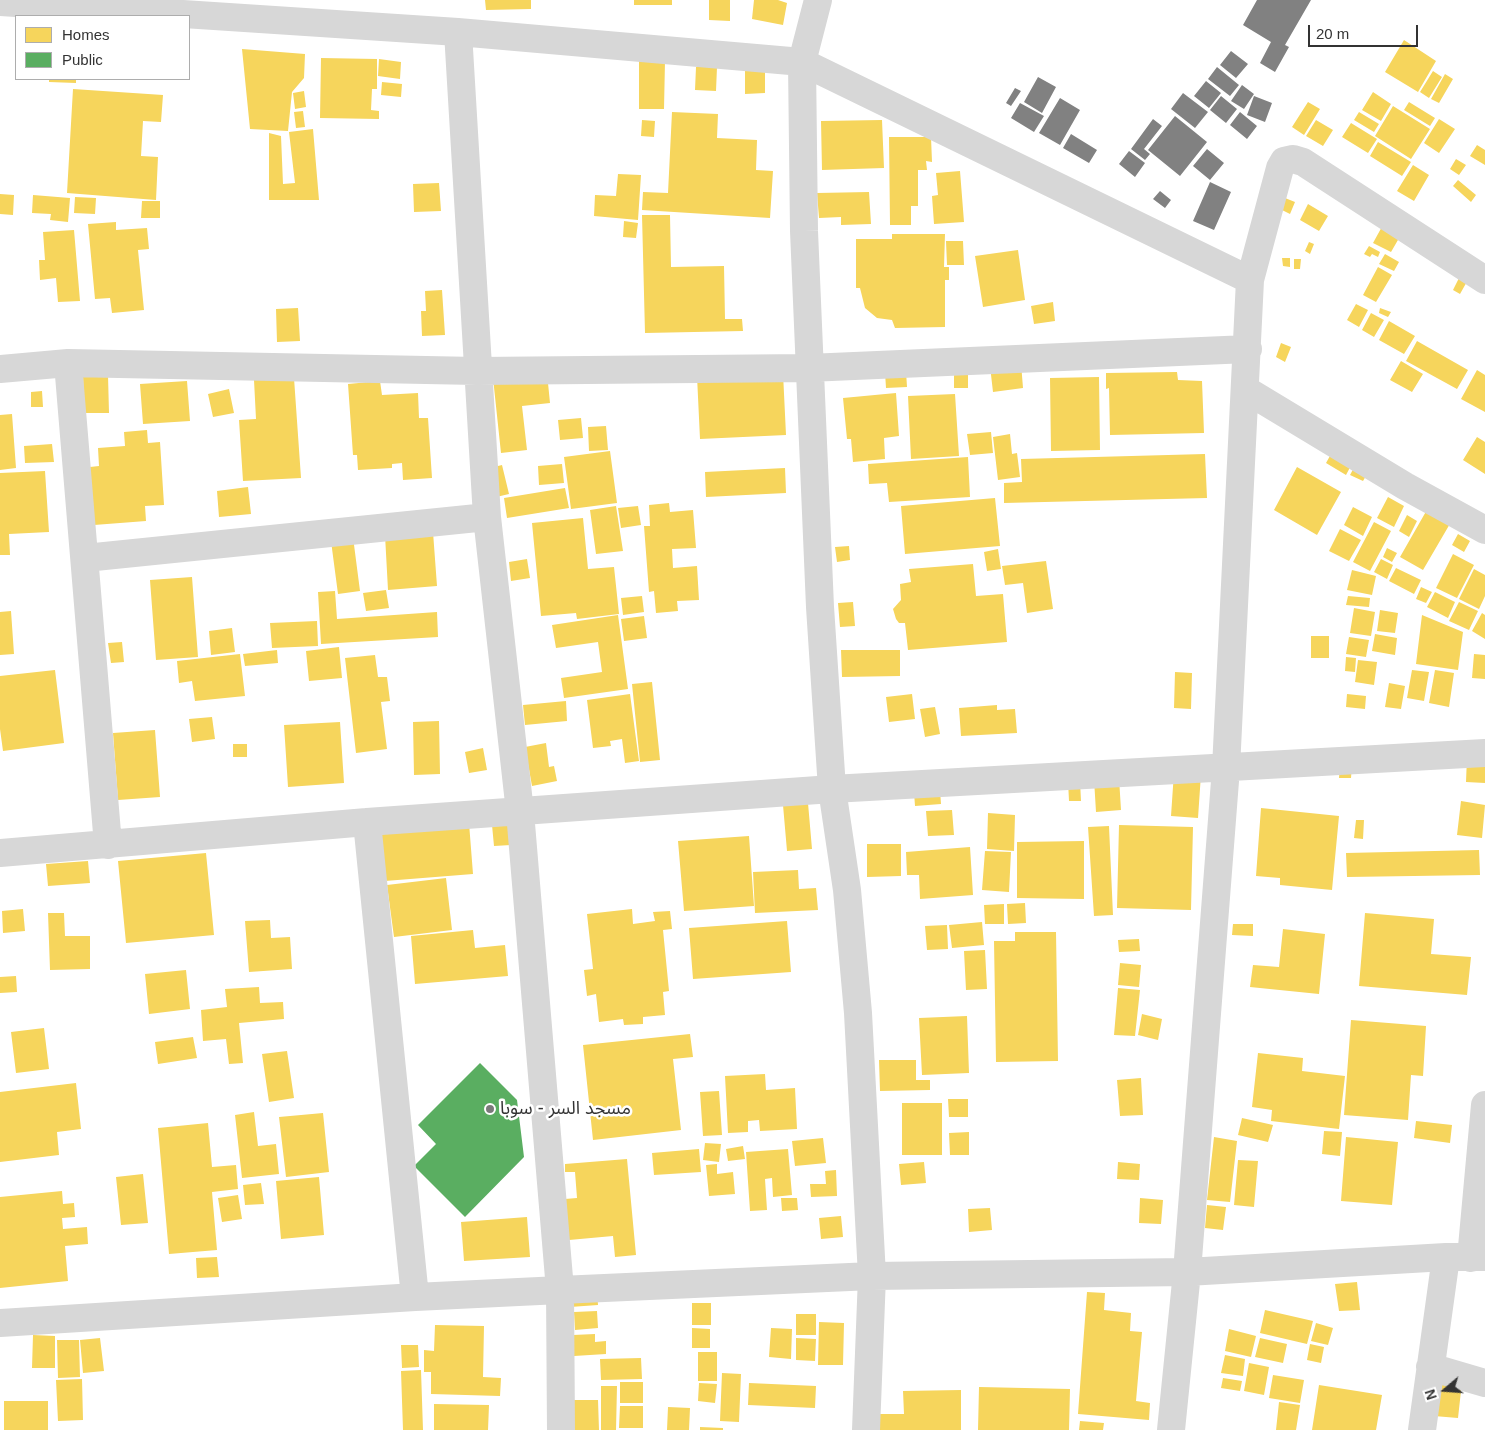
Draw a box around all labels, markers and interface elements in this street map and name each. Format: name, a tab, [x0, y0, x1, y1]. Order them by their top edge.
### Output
legend	[15, 15, 190, 80]
scale bar	[1310, 15, 1420, 47]
text: 20 m	[1316, 25, 1349, 42]
text: Homes	[62, 26, 110, 43]
text: Public	[62, 51, 103, 68]
place label: مسجد السر - سوبا	[500, 1098, 631, 1120]
marker: مسجد السر - سوبا	[484, 1103, 496, 1115]
north arrow	[1420, 1365, 1470, 1415]
text: N	[1422, 1387, 1440, 1402]

